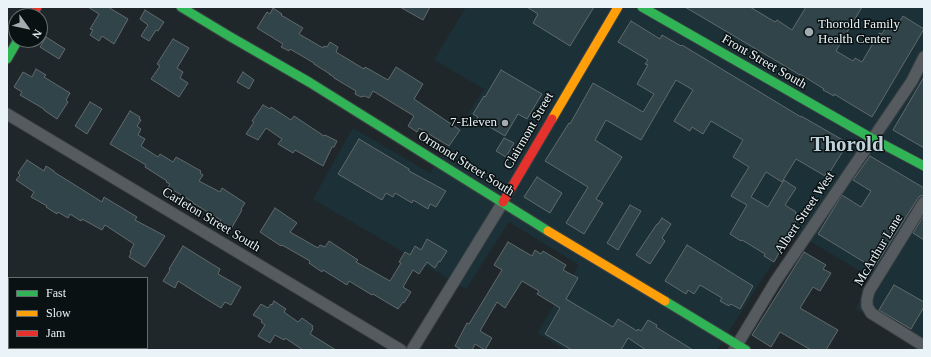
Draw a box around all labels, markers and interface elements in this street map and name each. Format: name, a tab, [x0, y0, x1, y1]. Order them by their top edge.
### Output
north arrow	[8, 8, 48, 48]
place label: Thorold Family Health Center	[818, 17, 900, 48]
marker: Thorold Family Health Center	[803, 26, 815, 38]
text: N	[30, 27, 44, 41]
street label: Front Street South	[719, 31, 809, 93]
street label: Clairmont Street	[501, 90, 557, 172]
place label: 7-Eleven	[450, 115, 497, 131]
marker: 7-Eleven	[500, 118, 510, 128]
street label: Ormond Street South	[415, 128, 517, 200]
district label: Thorold	[810, 133, 884, 159]
street label: Albert Street West	[772, 169, 838, 257]
street label: Carleton Street South	[159, 184, 263, 256]
street label: McArthur Lane	[851, 211, 907, 289]
legend	[8, 277, 148, 349]
text: Fast	[46, 286, 66, 300]
text: Slow	[46, 306, 71, 320]
text: Jam	[46, 326, 65, 340]

